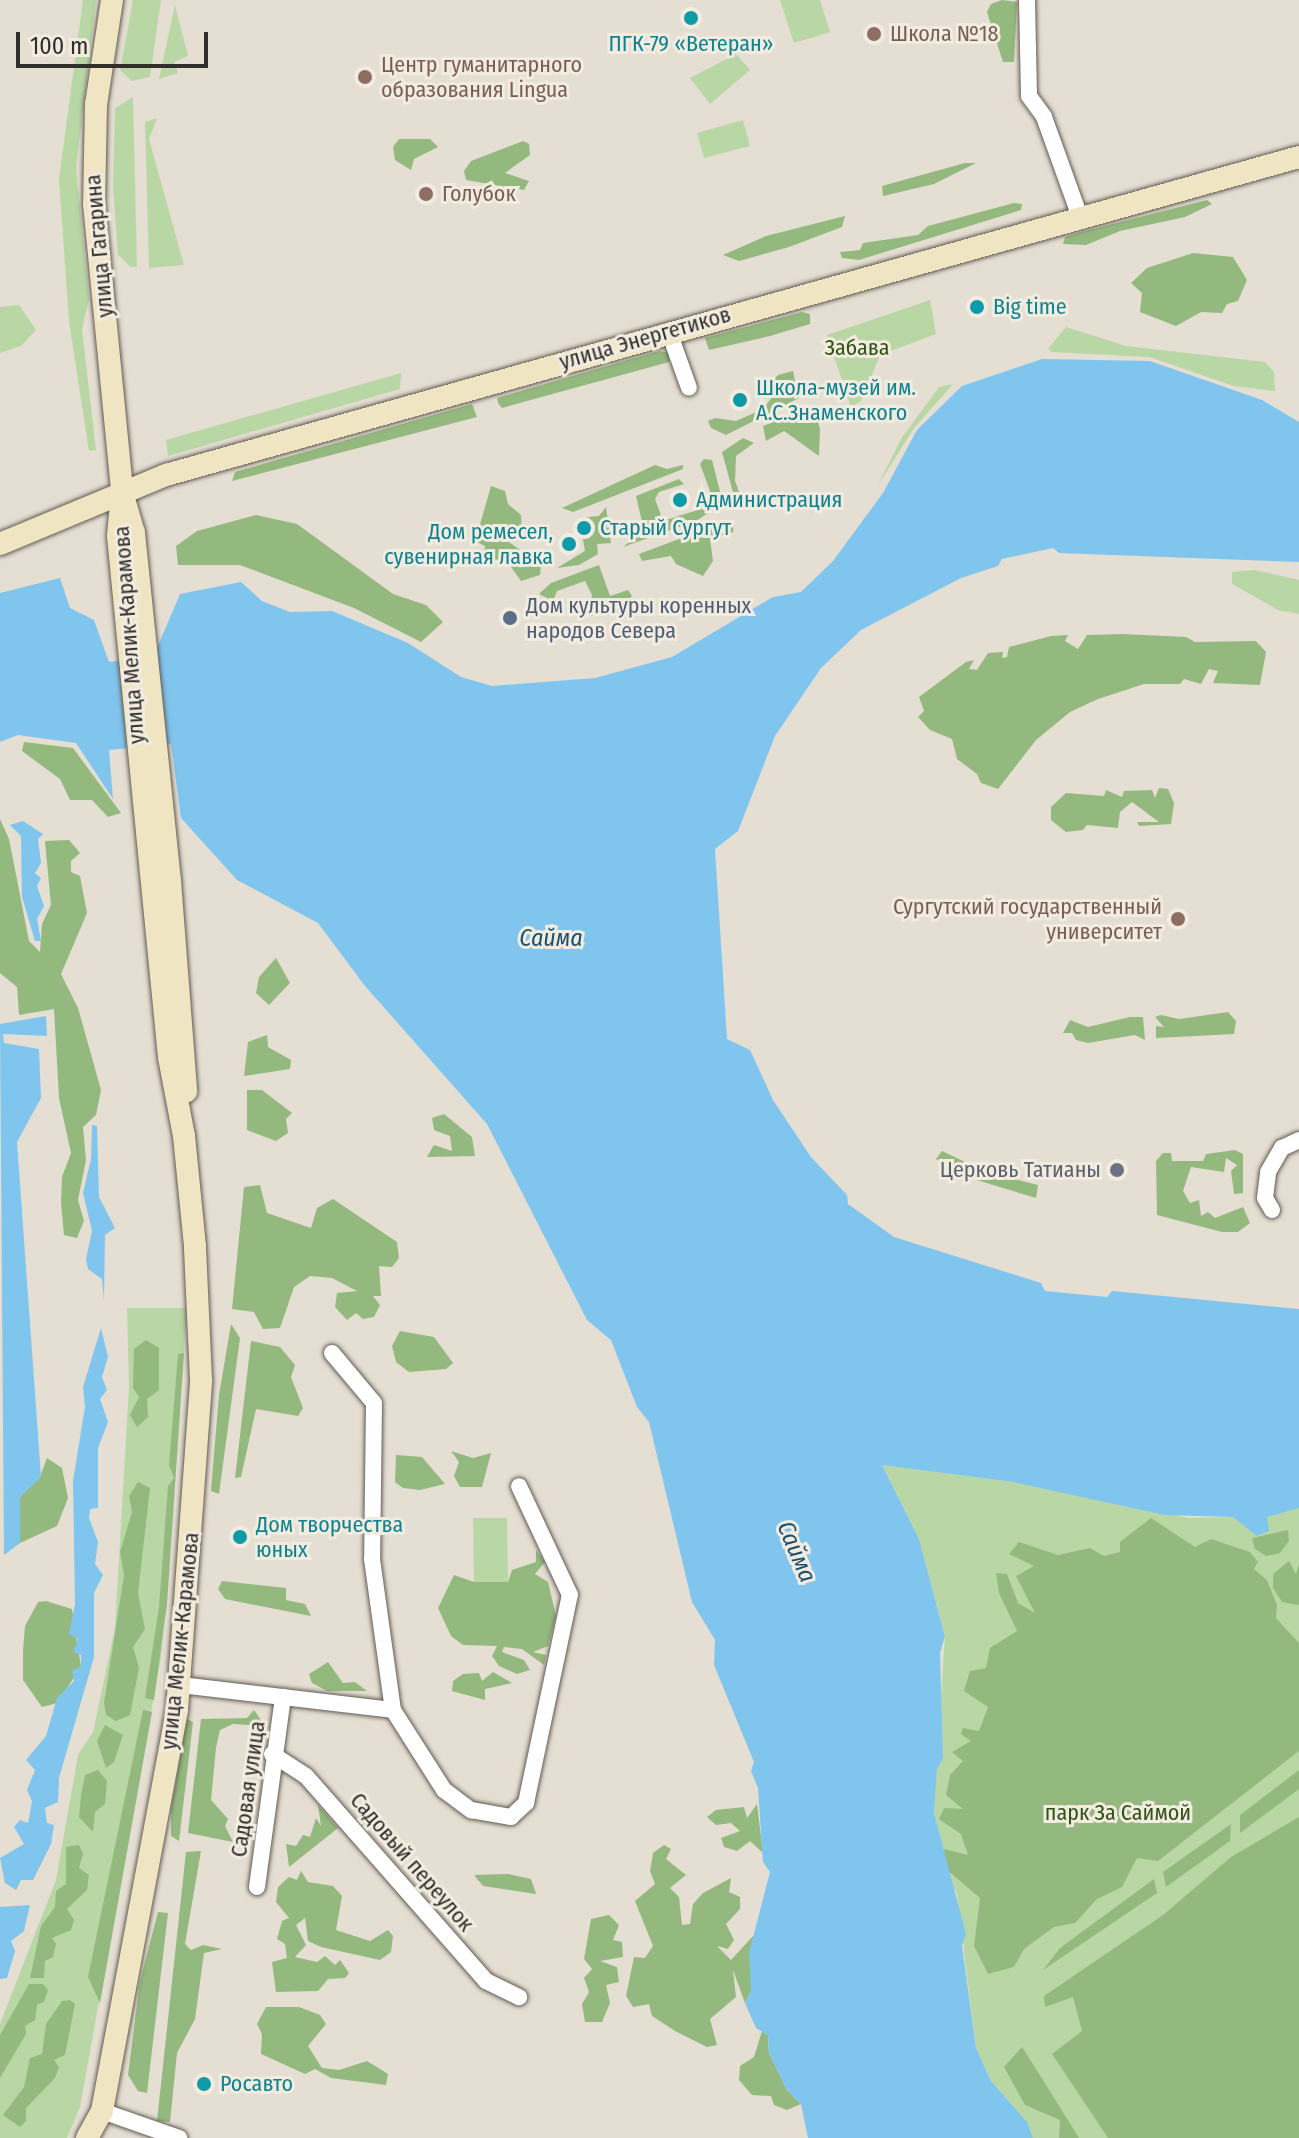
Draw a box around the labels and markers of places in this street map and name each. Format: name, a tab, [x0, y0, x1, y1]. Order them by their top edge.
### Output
marker: ПГК-79 «Ветеран»	[682, 9, 700, 27]
place label: Школа №18	[890, 21, 999, 47]
marker: Школа №18	[865, 25, 883, 43]
place label: ПГК-79 «Ветеран»	[609, 31, 773, 57]
place label: Центр гуманитарного образования Lingua	[381, 51, 582, 102]
marker: Центр гуманитарного образования Lingua	[356, 68, 374, 86]
place label: Голубок	[442, 181, 516, 207]
marker: Голубок	[417, 185, 435, 203]
place label: Big time	[993, 294, 1067, 320]
marker: Big time	[968, 298, 986, 316]
place label: Школа-музей им. А.С.Знаменского	[756, 374, 916, 426]
marker: Школа-музей им. А.С.Знаменского	[731, 391, 749, 409]
place label: Администрация	[696, 487, 842, 513]
marker: Администрация	[671, 491, 689, 509]
place label: Старый Сургут	[600, 515, 731, 541]
place label: Дом ремесел, сувенирная лавка	[384, 518, 553, 570]
marker: Старый Сургут	[575, 519, 593, 537]
marker: Дом ремесел, сувенирная лавка	[560, 535, 578, 553]
place label: Дом культуры коренных народов Севера	[526, 592, 751, 644]
marker: Дом культуры коренных народов Севера	[501, 609, 519, 627]
place label: Сургутский государственный университет	[893, 893, 1162, 944]
marker: Сургутский государственный университет	[1169, 910, 1187, 928]
place label: Церковь Татианы	[940, 1157, 1101, 1183]
marker: Церковь Татианы	[1108, 1161, 1126, 1179]
place label: Дом творчества юных	[256, 1511, 403, 1562]
marker: Дом творчества юных	[231, 1528, 249, 1546]
place label: Росавто	[220, 2071, 293, 2097]
marker: Росавто	[195, 2075, 213, 2093]

